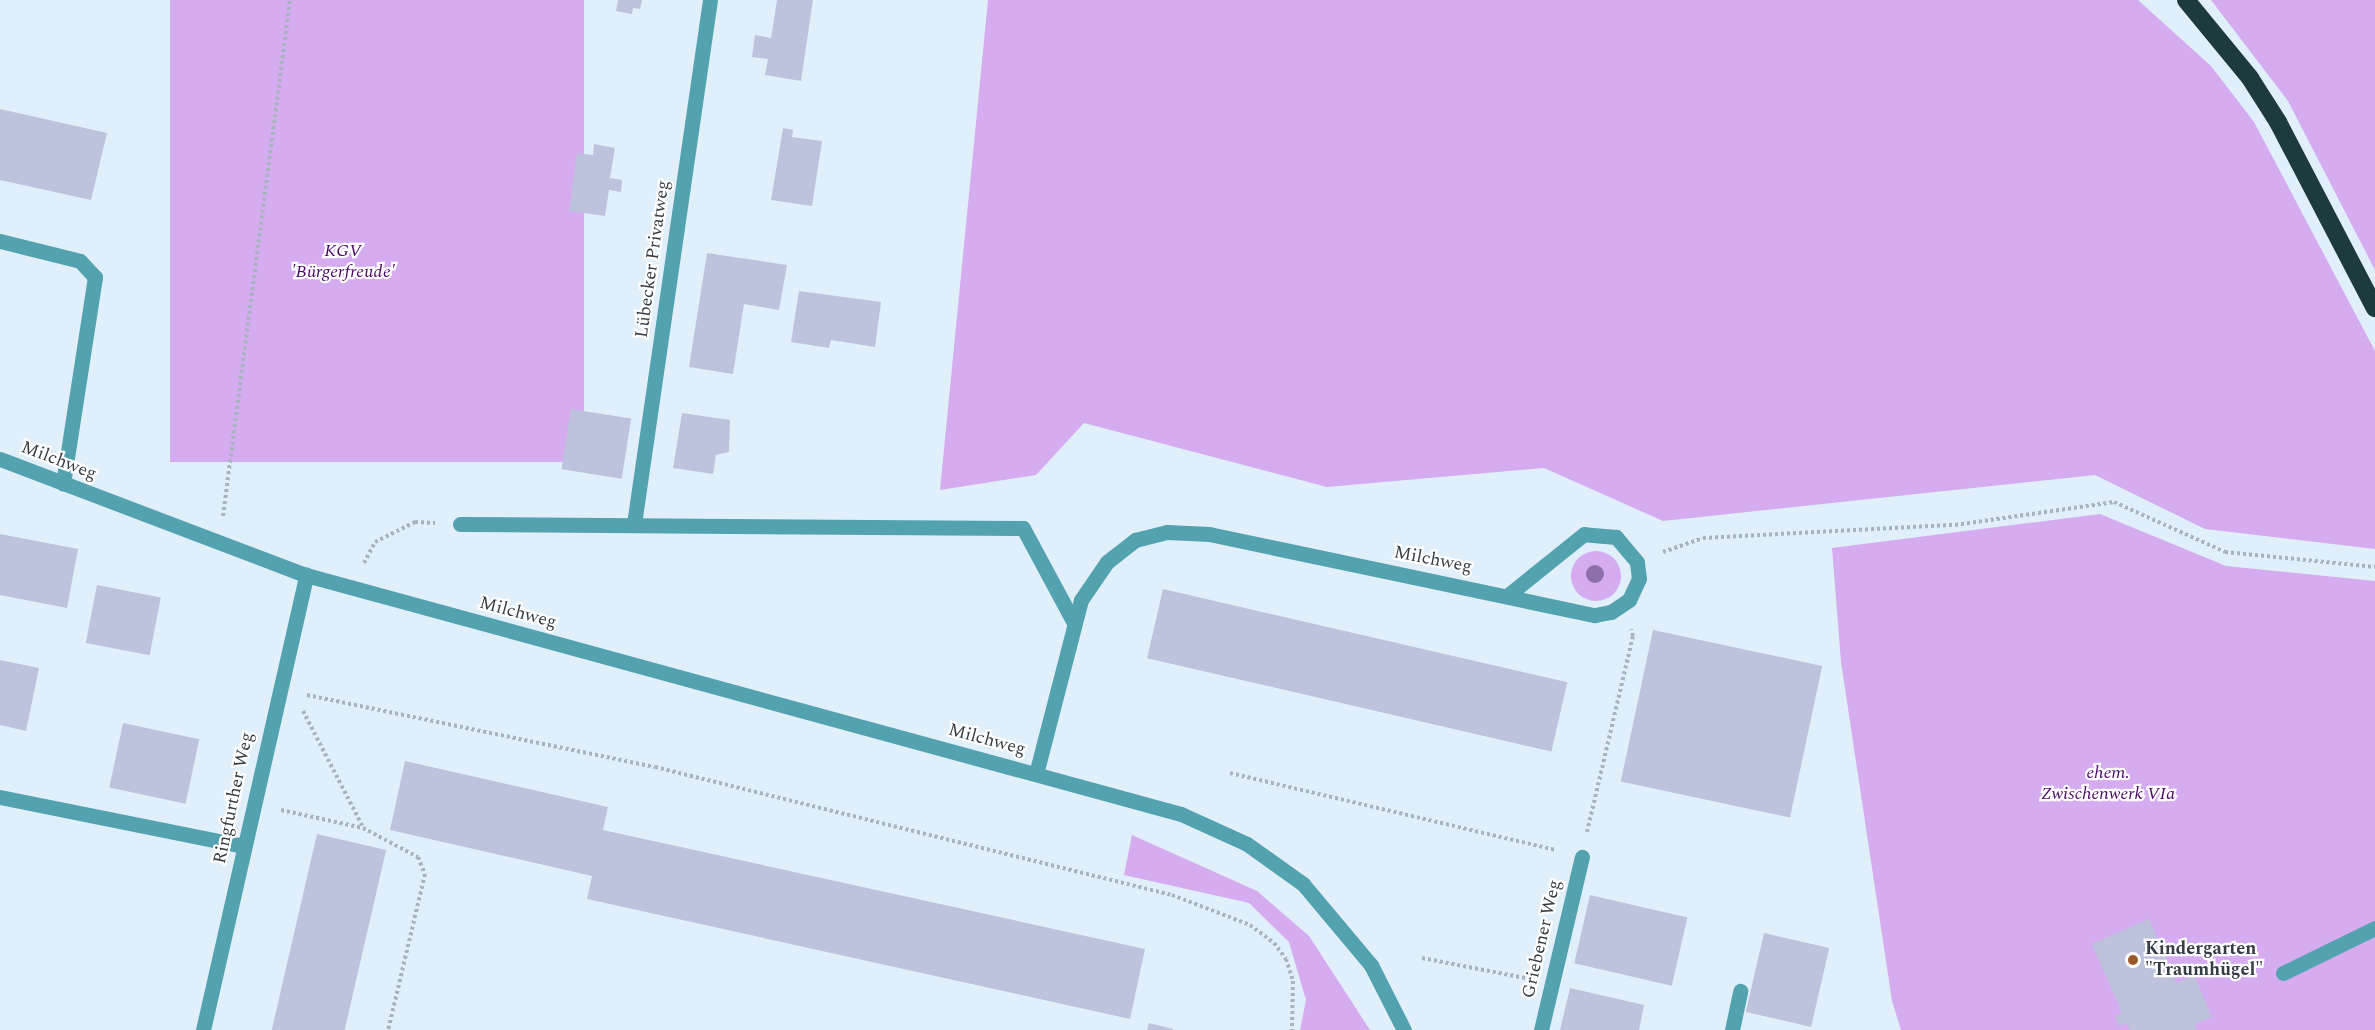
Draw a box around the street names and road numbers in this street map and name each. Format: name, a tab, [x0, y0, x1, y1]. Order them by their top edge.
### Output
street label: Lübecker Privatweg	[631, 179, 675, 339]
street label: Milchweg	[18, 437, 100, 485]
street label: Milchweg	[1392, 542, 1474, 578]
street label: Milchweg	[477, 592, 559, 634]
street label: Milchweg	[946, 719, 1028, 761]
street label: Ringfurther Weg	[210, 730, 258, 866]
street label: Griebener Weg	[1518, 878, 1566, 1000]

